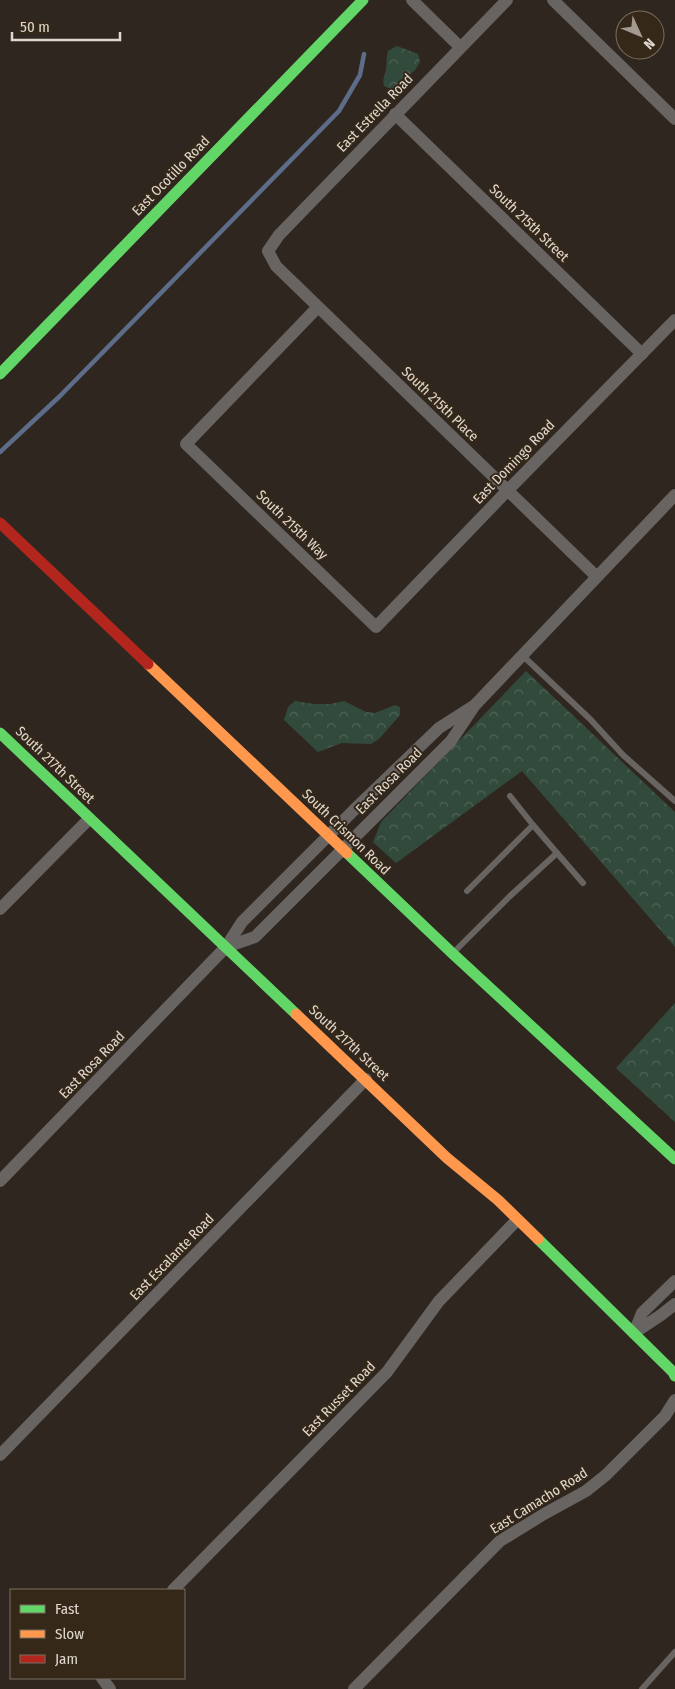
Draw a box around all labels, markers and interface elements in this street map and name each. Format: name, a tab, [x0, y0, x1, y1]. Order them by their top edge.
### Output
scale bar	[12, 10, 120, 42]
north arrow	[615, 10, 665, 60]
text: 50 m	[20, 18, 50, 36]
text: N	[640, 35, 658, 53]
street label: East Estrella Road	[333, 70, 417, 156]
street label: East Ocotillo Road	[129, 133, 213, 219]
street label: South 215th Street	[486, 181, 573, 266]
street label: South 215th Place	[398, 363, 482, 445]
street label: East Domingo Road	[470, 416, 558, 508]
street label: South 215th Way	[253, 487, 332, 564]
street label: South 217th Street	[12, 723, 98, 807]
street label: East Rosa Road	[352, 744, 426, 818]
street label: South Crismon Road	[298, 786, 394, 878]
street label: South 217th Street	[305, 1001, 393, 1085]
street label: East Rosa Road	[56, 1028, 128, 1102]
street label: East Escalante Road	[126, 1210, 218, 1304]
street label: East Russet Road	[299, 1358, 379, 1440]
street label: East Camacho Road	[487, 1464, 591, 1538]
legend	[10, 1589, 185, 1679]
text: Fast	[55, 1600, 79, 1618]
text: Slow	[55, 1625, 84, 1643]
text: Jam	[55, 1650, 78, 1668]

